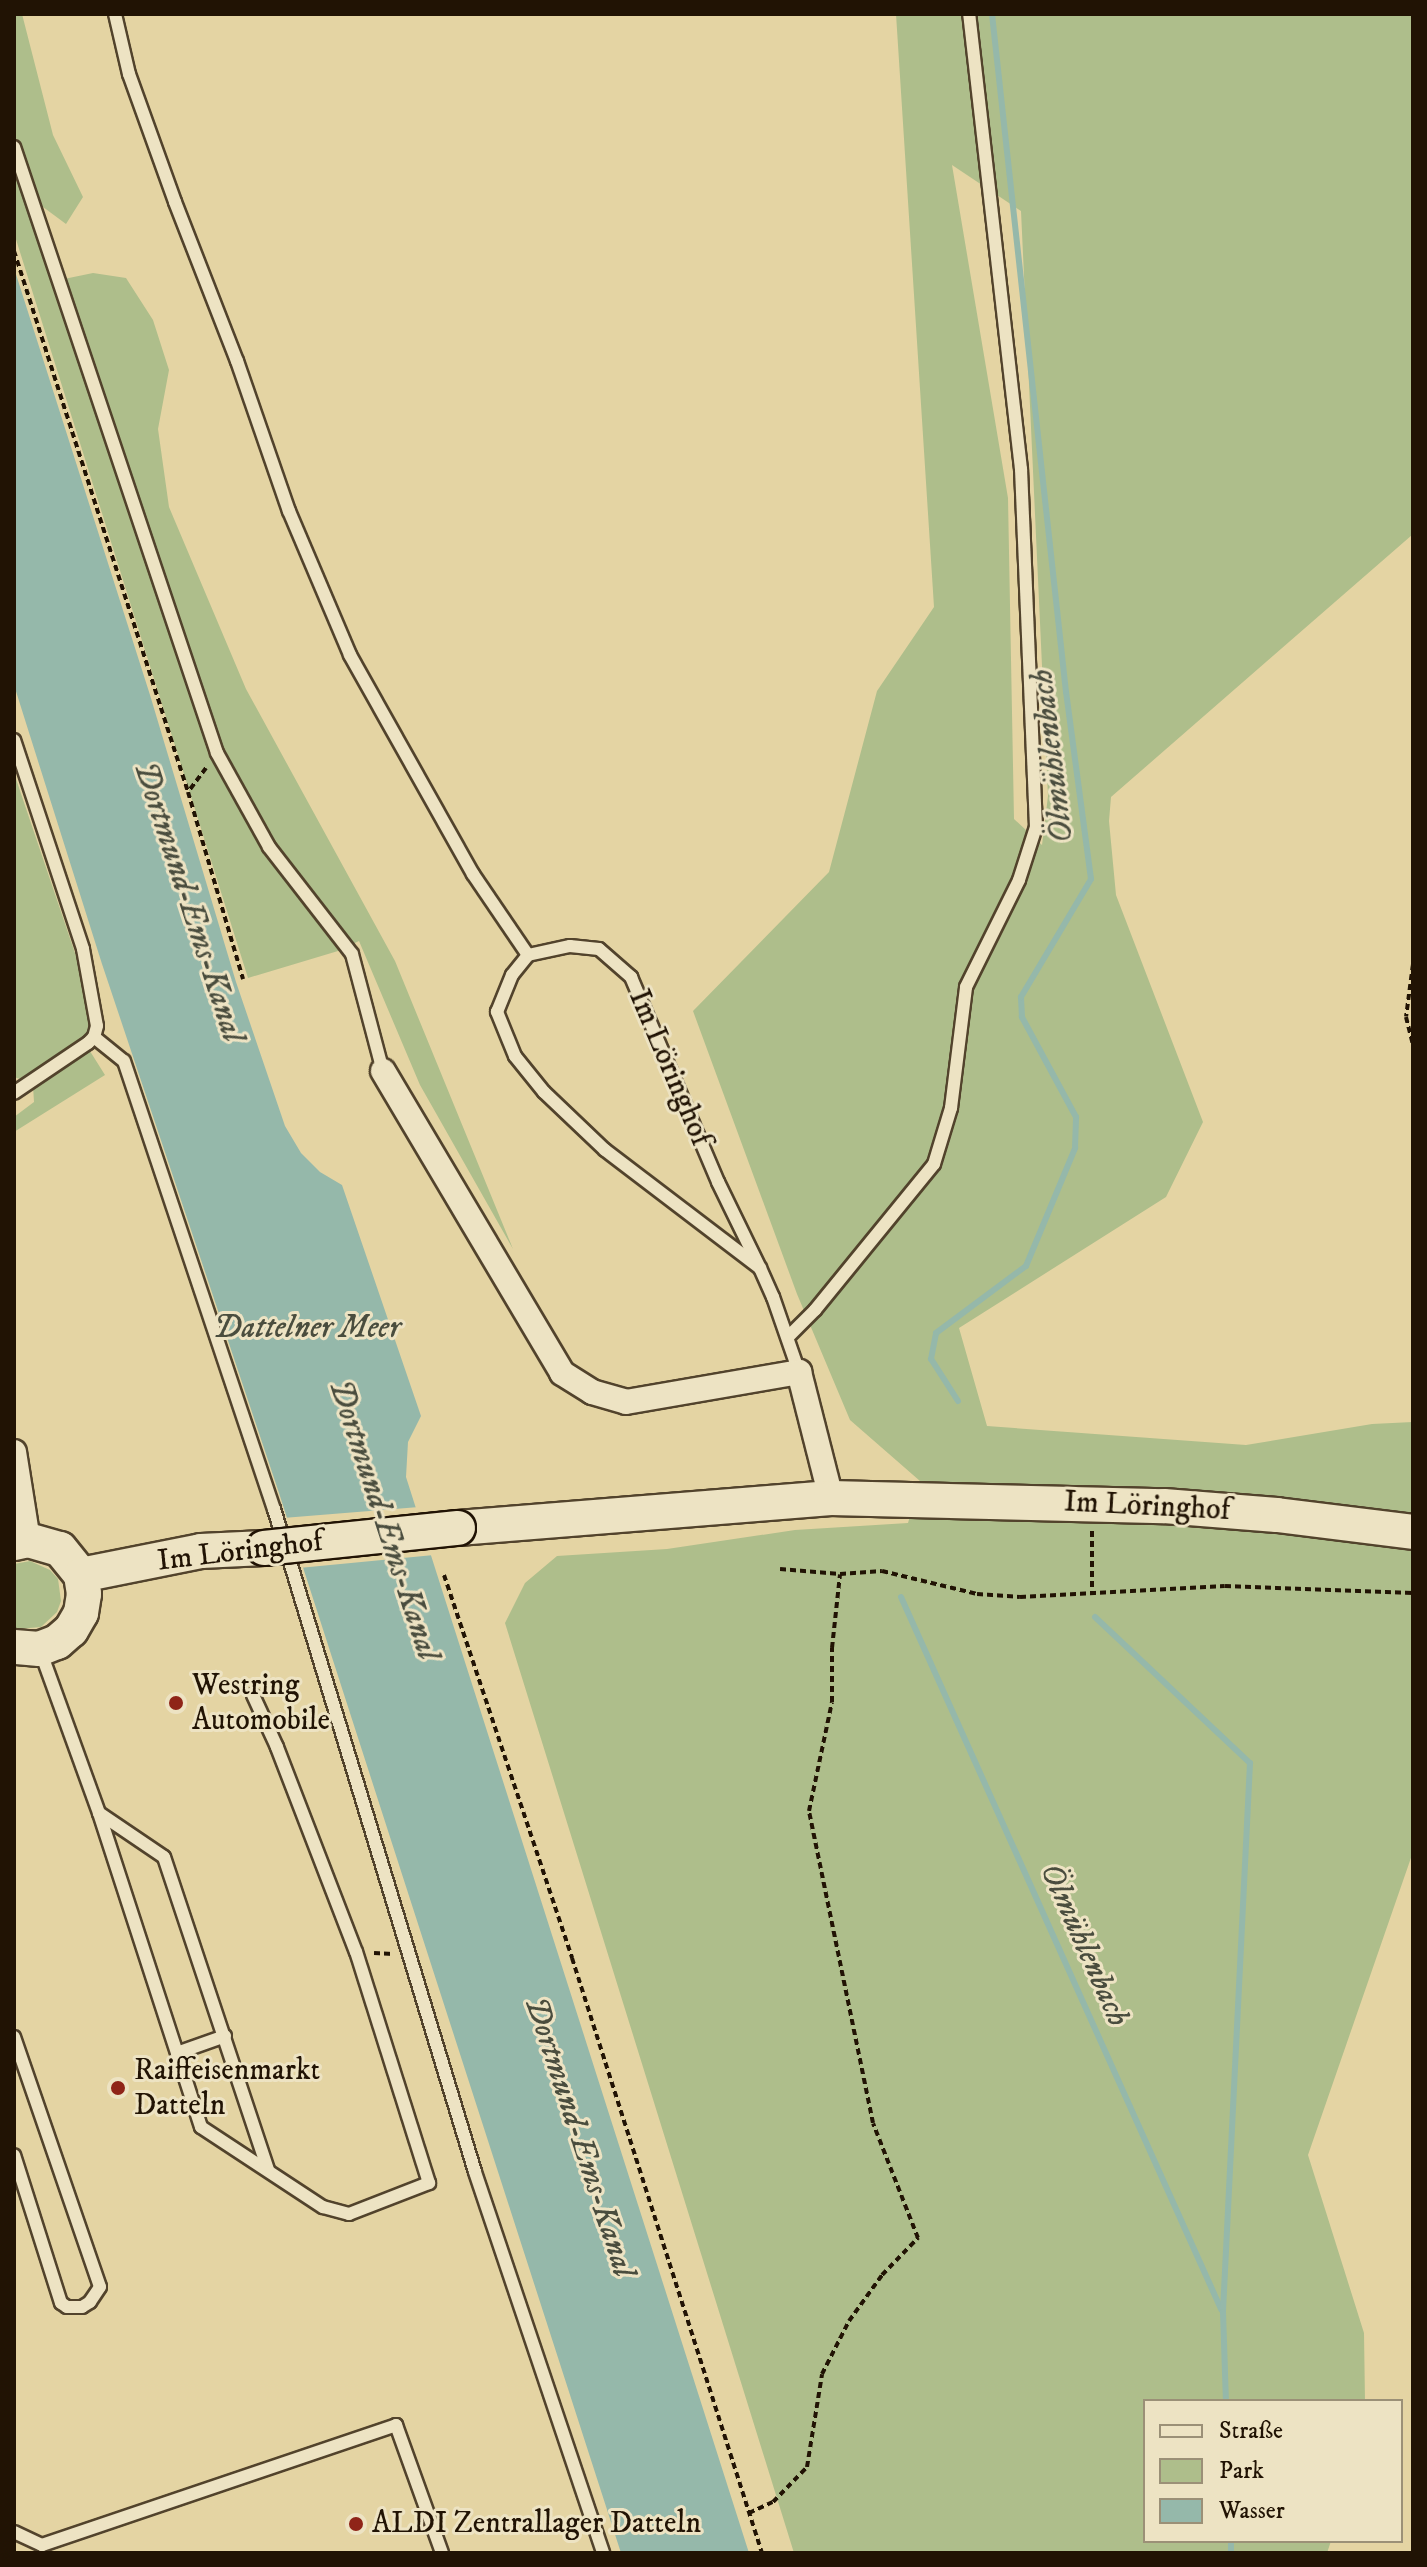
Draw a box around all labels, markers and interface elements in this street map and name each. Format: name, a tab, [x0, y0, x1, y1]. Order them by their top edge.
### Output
water label: Ölmühlenbach	[1023, 667, 1083, 845]
water label: Dortmund-Ems-Kanal	[125, 757, 251, 1047]
street label: Im Löringhof	[620, 984, 718, 1152]
water label: Dattelner Meer	[213, 1309, 401, 1347]
water label: Dortmund-Ems-Kanal	[320, 1375, 446, 1665]
street label: Im Löringhof	[1063, 1485, 1231, 1529]
street label: Im Löringhof	[155, 1524, 325, 1580]
place label: Westring Automobile	[192, 1668, 330, 1738]
marker: Westring Automobile	[167, 1694, 185, 1712]
water label: Ölmühlenbach	[1031, 1857, 1137, 2033]
water label: Dortmund-Ems-Kanal	[516, 1992, 642, 2282]
place label: Raiffeisenmarkt Datteln	[134, 2053, 320, 2124]
marker: Raiffeisenmarkt Datteln	[109, 2079, 127, 2097]
legend	[1143, 2399, 1403, 2543]
text: Straße	[1219, 2416, 1283, 2446]
text: Park	[1219, 2456, 1264, 2486]
text: Wasser	[1219, 2496, 1285, 2526]
place label: ALDI Zentrallager Datteln	[372, 2506, 701, 2542]
marker: ALDI Zentrallager Datteln	[347, 2515, 365, 2533]

